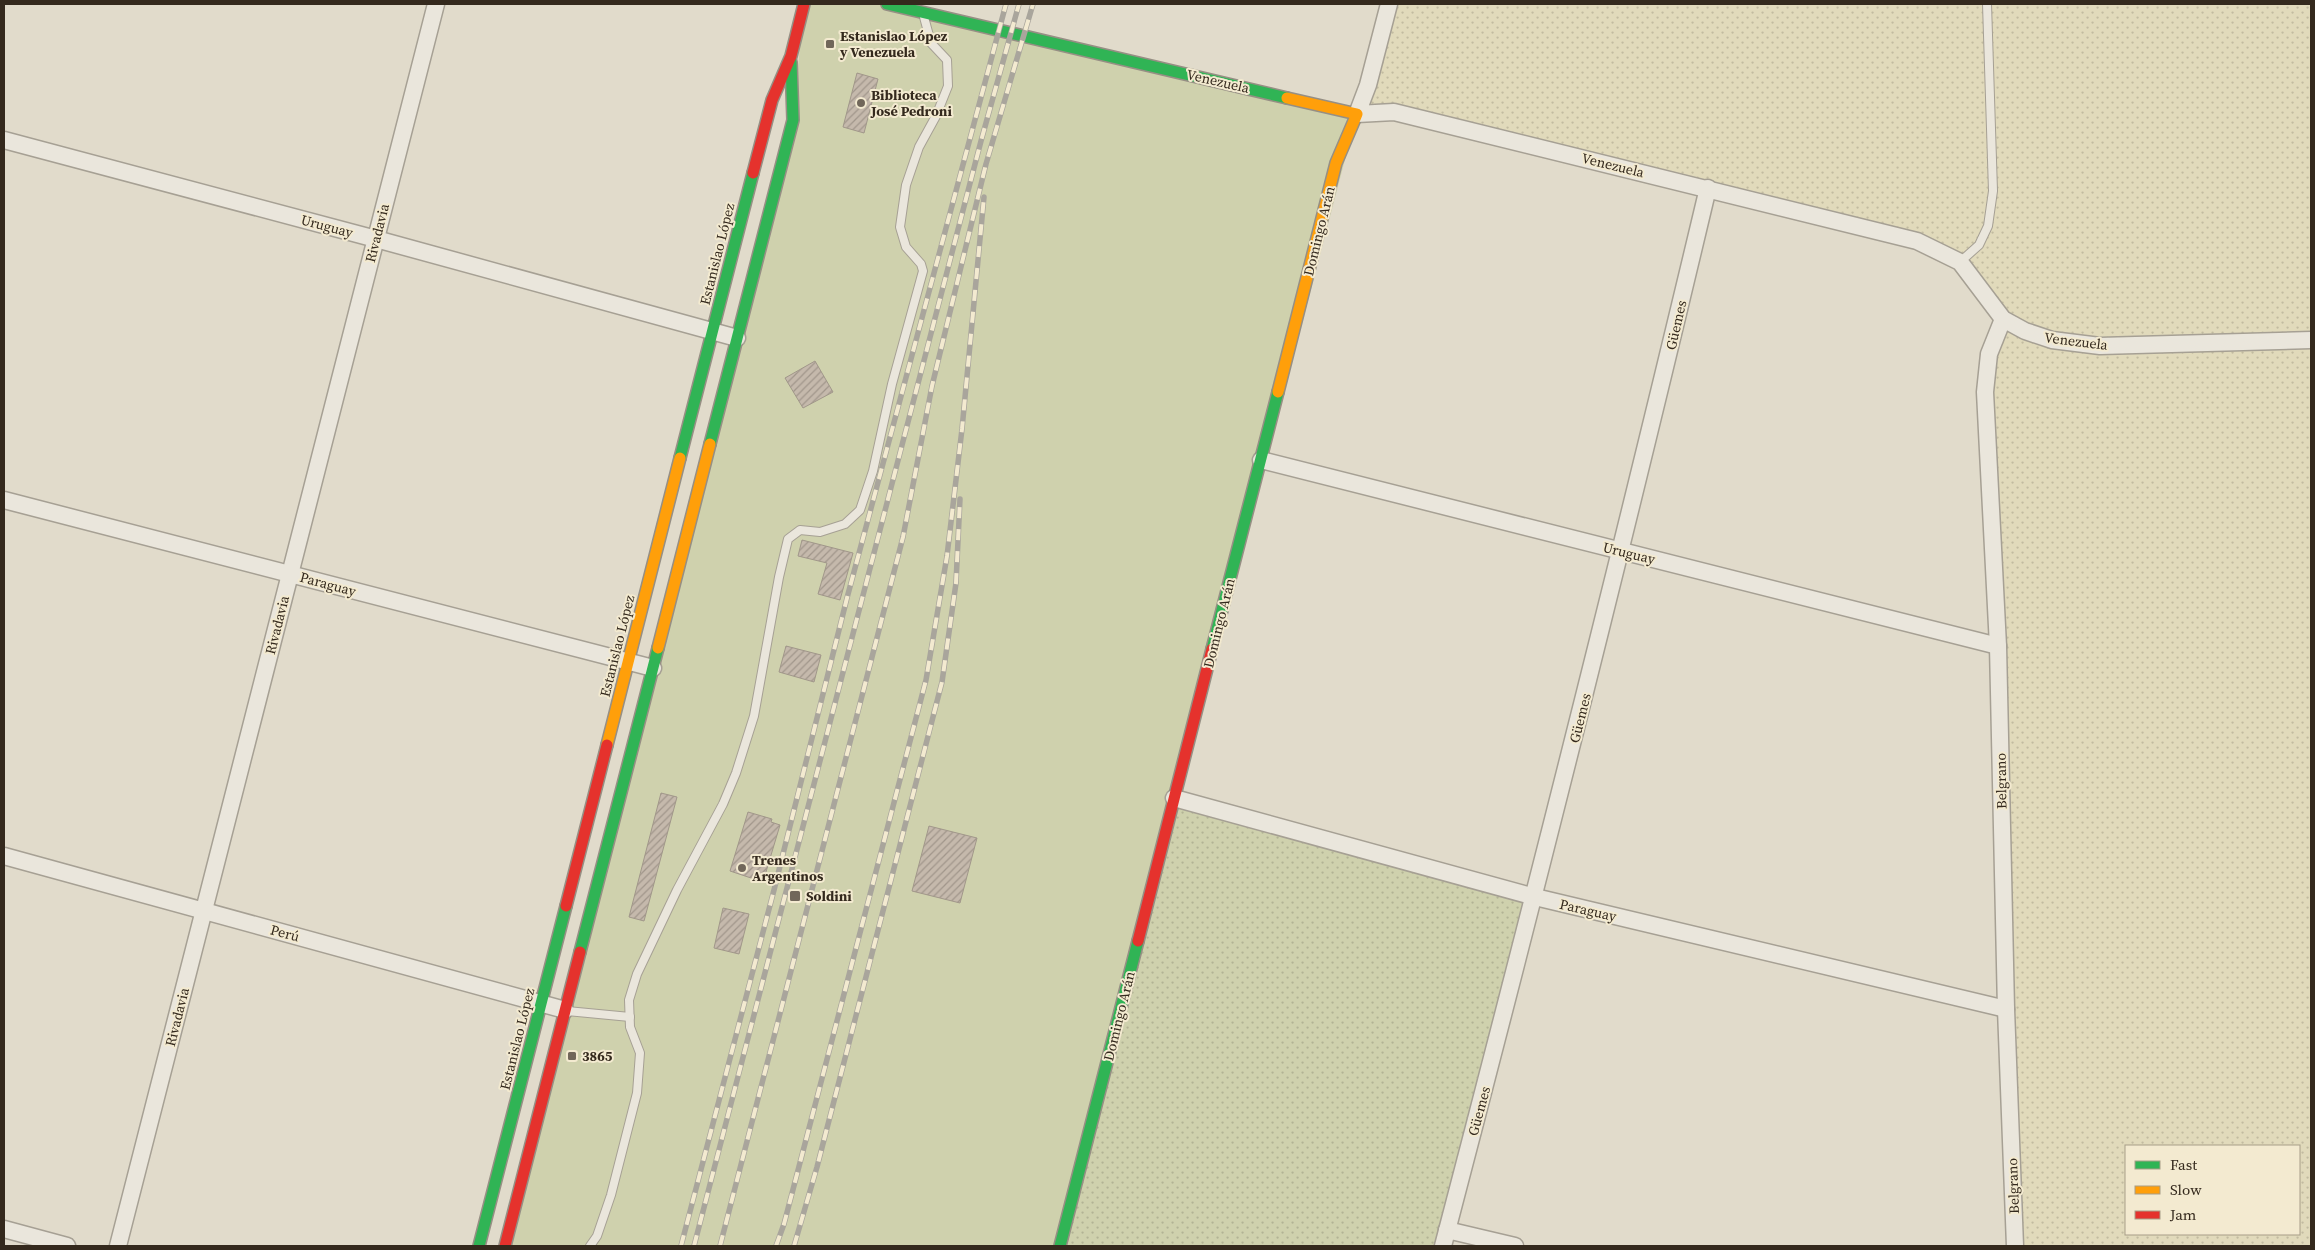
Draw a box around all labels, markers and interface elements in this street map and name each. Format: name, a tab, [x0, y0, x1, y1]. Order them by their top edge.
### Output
place label: Estanislao López y Venezuela	[839, 26, 948, 62]
marker: Estanislao López y Venezuela	[824, 38, 836, 50]
street label: Venezuela	[1185, 64, 1252, 98]
place label: Biblioteca José Pedroni	[870, 85, 952, 121]
marker: Biblioteca José Pedroni	[855, 97, 867, 109]
street label: Venezuela	[1580, 148, 1647, 183]
street label: Domingo Arán	[1298, 184, 1340, 278]
street label: Estanislao López	[695, 200, 739, 307]
street label: Rivadavia	[360, 201, 394, 265]
street label: Uruguay	[299, 209, 356, 243]
street label: Güemes	[1661, 298, 1691, 352]
street label: Venezuela	[2043, 327, 2110, 355]
street label: Uruguay	[1601, 537, 1658, 569]
street label: Paraguay	[298, 567, 359, 601]
street label: Domingo Arán	[1198, 576, 1240, 670]
street label: Estanislao López	[595, 592, 639, 699]
street label: Rivadavia	[260, 593, 294, 657]
street label: Güemes	[1564, 691, 1596, 745]
street label: Belgrano	[1991, 752, 2011, 809]
place label: Trenes Argentinos	[752, 850, 824, 886]
marker: Trenes Argentinos	[736, 862, 748, 874]
place label: Soldini	[806, 886, 852, 906]
marker: Soldini	[788, 889, 802, 903]
street label: Paraguay	[1558, 894, 1619, 926]
street label: Perú	[268, 920, 302, 946]
street label: Domingo Arán	[1098, 969, 1140, 1063]
street label: Rivadavia	[160, 985, 194, 1049]
street label: Estanislao López	[495, 985, 539, 1092]
place label: 3865	[582, 1046, 613, 1066]
marker: 3865	[566, 1050, 578, 1062]
street label: Güemes	[1463, 1084, 1495, 1138]
legend	[2125, 1145, 2300, 1235]
text: Fast	[2170, 1154, 2197, 1175]
street label: Belgrano	[2002, 1157, 2024, 1214]
text: Slow	[2170, 1179, 2202, 1200]
text: Jam	[2169, 1204, 2197, 1225]

